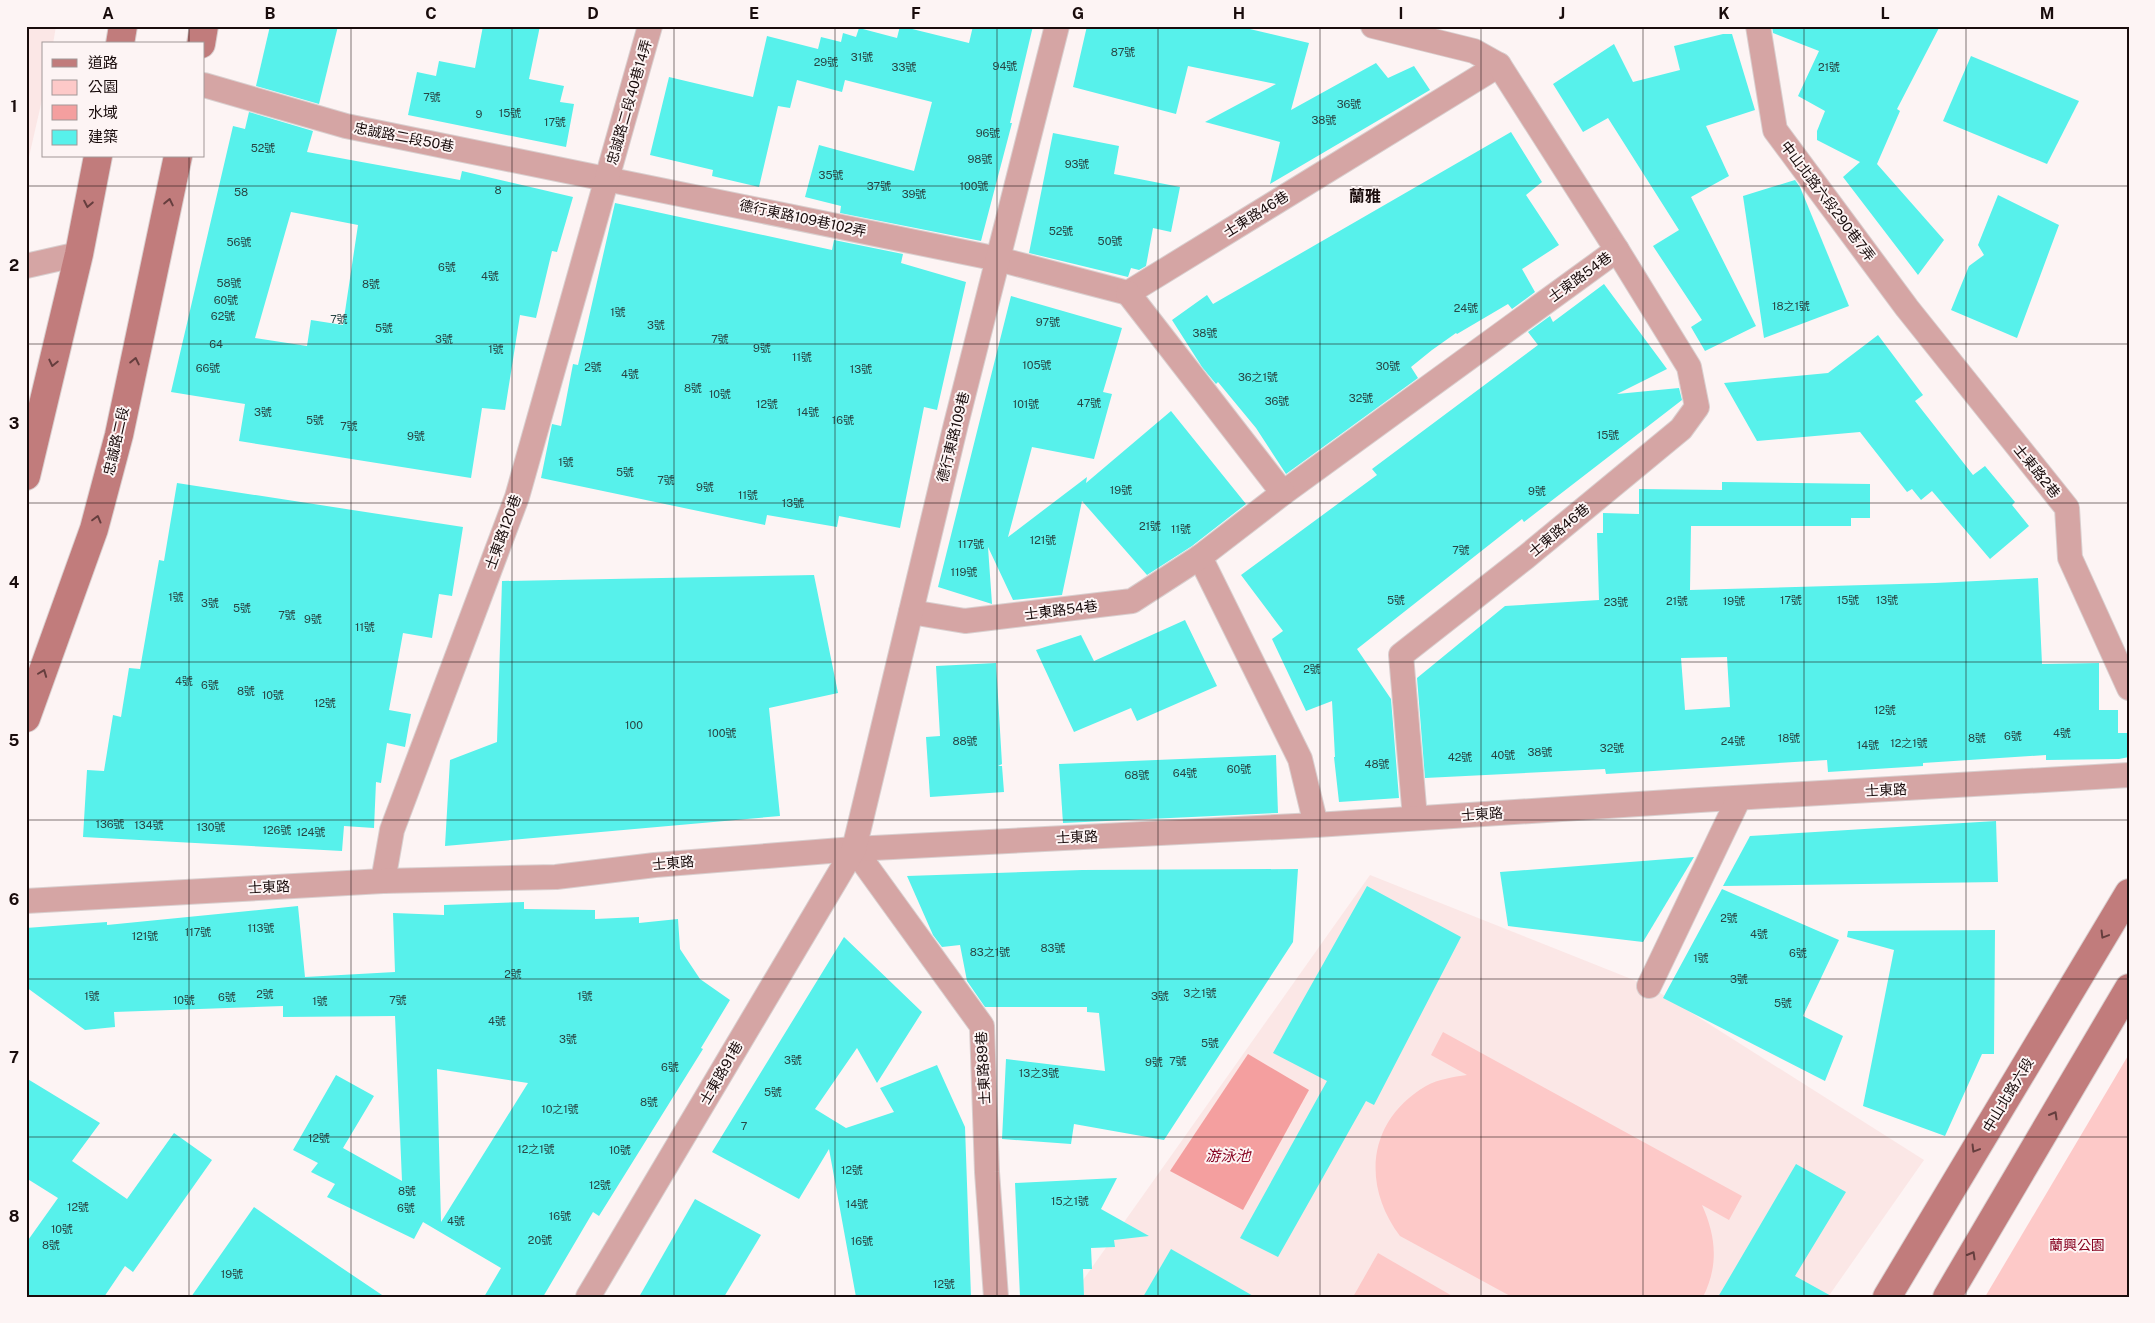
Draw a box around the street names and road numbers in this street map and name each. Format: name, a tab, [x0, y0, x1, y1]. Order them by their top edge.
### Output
street label: 忠誠路二段40巷14弄	[603, 37, 655, 167]
street label: 忠誠路二段50巷	[353, 119, 455, 155]
street label: 中山北路六段290巷7弄	[1778, 138, 1878, 264]
street label: 士東路46巷	[1221, 188, 1291, 240]
street label: 德行東路109巷102弄	[738, 197, 868, 239]
street label: 士東路54巷	[1545, 249, 1615, 305]
street label: 德行東路109巷	[934, 390, 972, 484]
street label: 忠誠路二段	[100, 405, 132, 477]
street label: 士東路2巷	[2011, 441, 2063, 501]
street label: 士東路120巷	[482, 492, 524, 572]
street label: 士東路46巷	[1526, 500, 1592, 560]
street label: 士東路54巷	[1023, 598, 1099, 622]
street label: 士東路	[1865, 781, 1907, 799]
street label: 士東路	[1460, 805, 1504, 823]
street label: 士東路	[1056, 828, 1098, 846]
street label: 士東路	[651, 853, 695, 873]
street label: 士東路	[248, 878, 290, 896]
street label: 士東路89巷	[973, 1031, 993, 1105]
street label: 士東路91巷	[696, 1038, 746, 1108]
street label: 中山北路六段	[1980, 1055, 2036, 1135]

